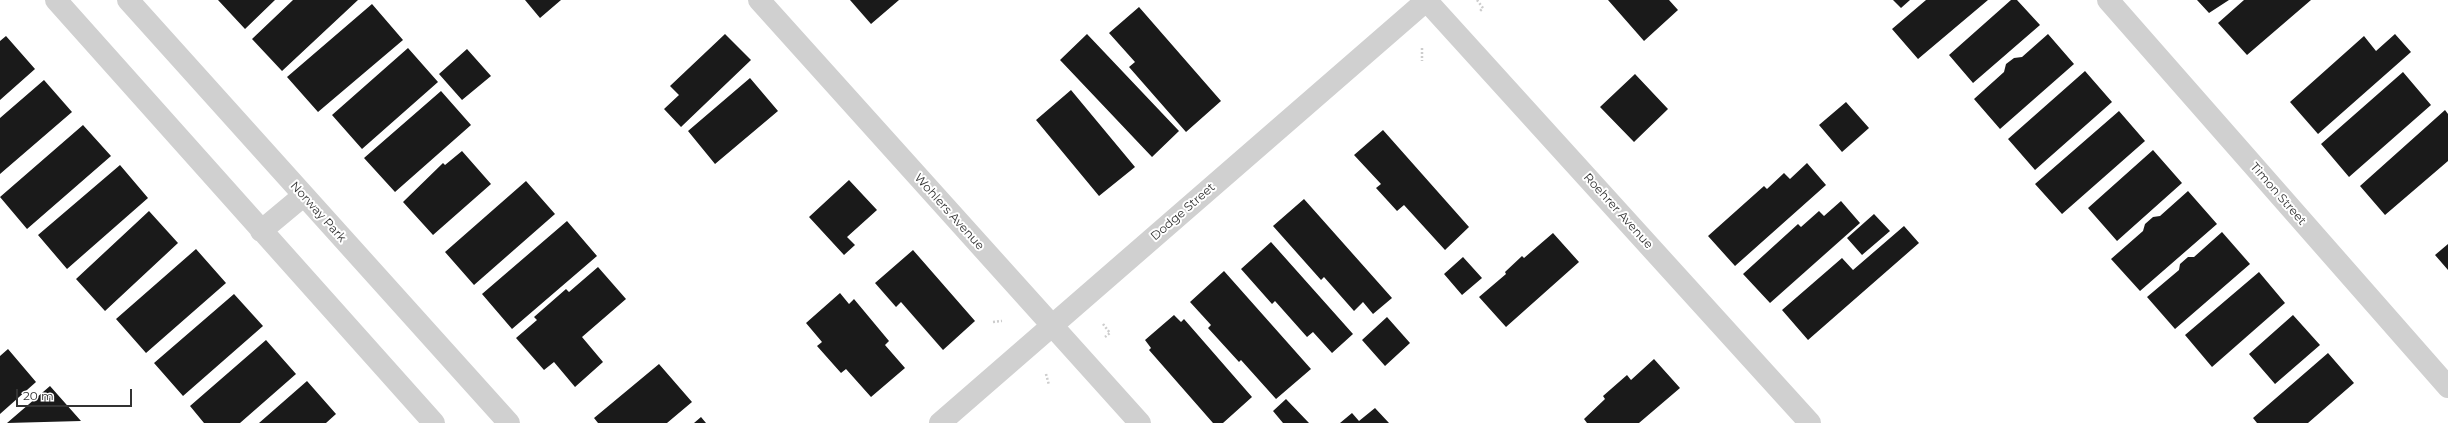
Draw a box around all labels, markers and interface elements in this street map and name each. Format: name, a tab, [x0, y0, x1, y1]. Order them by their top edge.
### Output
street label: Timon Street	[2247, 160, 2309, 228]
street label: Roehrer Avenue	[1580, 170, 1656, 252]
street label: Wohlers Avenue	[911, 171, 987, 253]
street label: Norway Park	[287, 179, 349, 245]
street label: Dodge Street	[1148, 180, 1218, 244]
scale bar	[18, 381, 134, 407]
text: 20 m	[23, 388, 54, 403]

